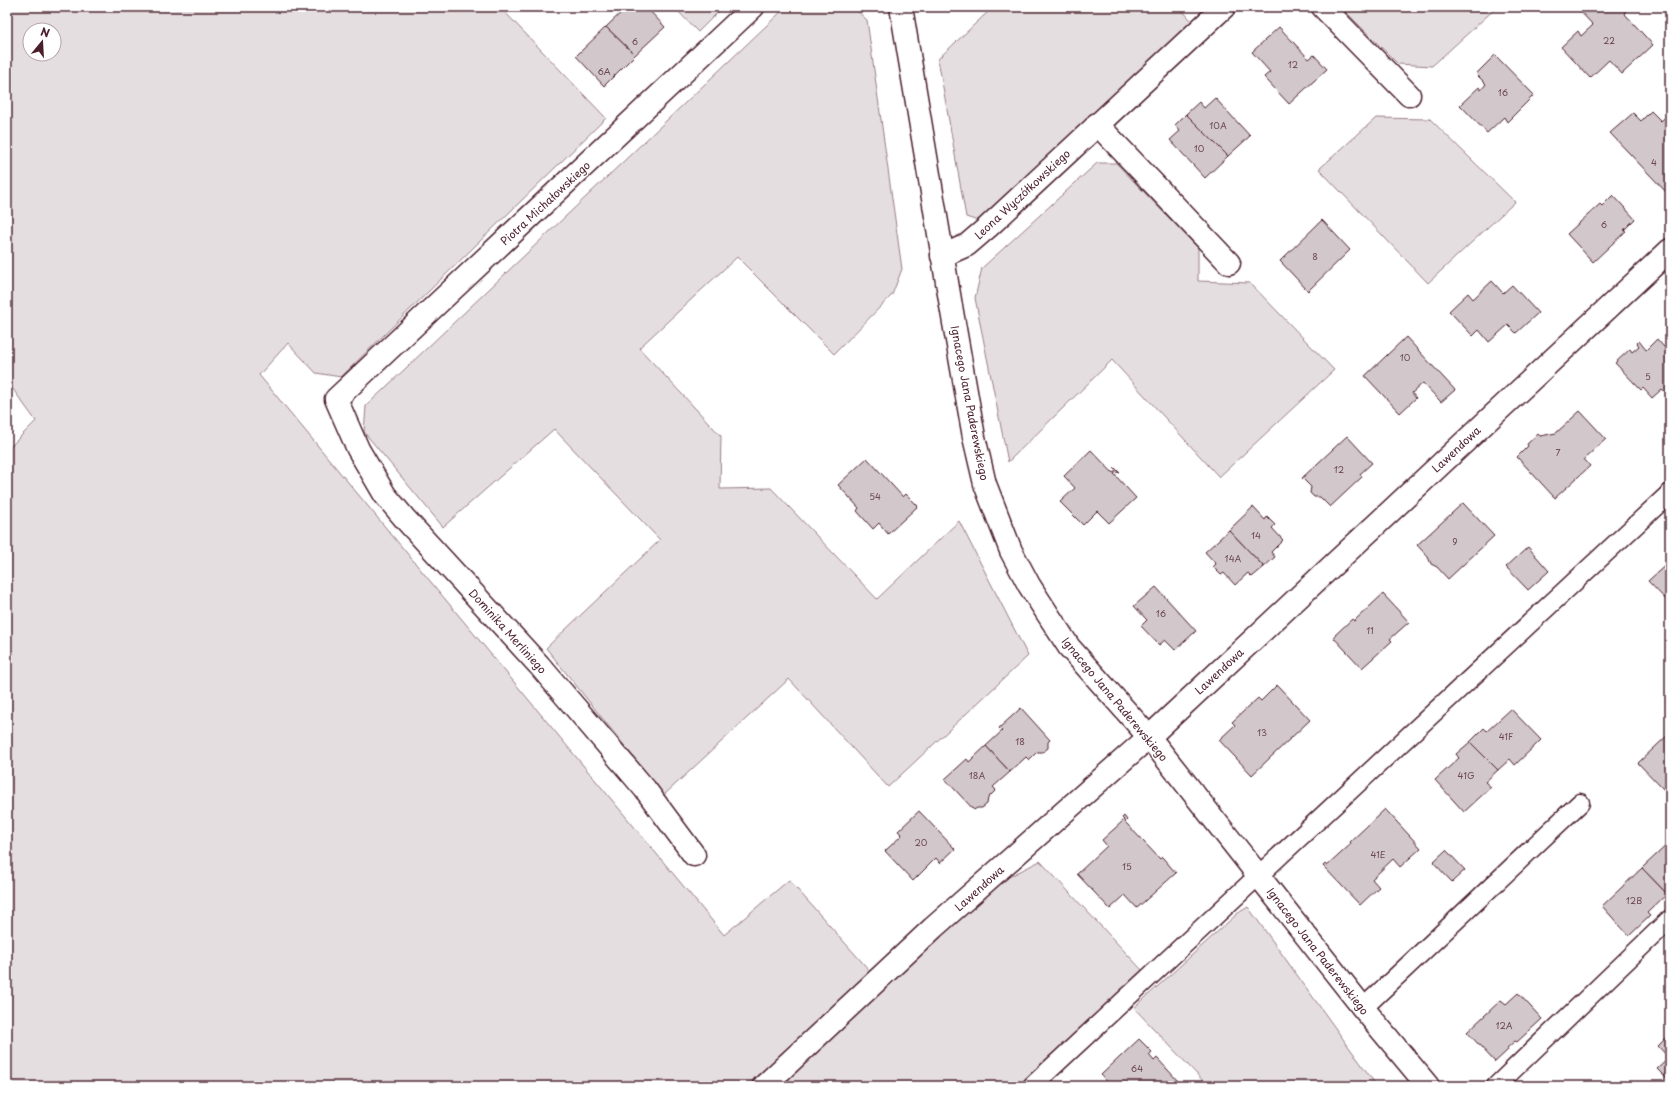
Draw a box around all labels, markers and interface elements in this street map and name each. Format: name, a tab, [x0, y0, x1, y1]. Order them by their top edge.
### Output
north arrow	[22, 22, 62, 62]
text: N	[38, 23, 52, 42]
house number: 22	[1603, 33, 1615, 47]
house number: 6	[632, 34, 638, 48]
house number: 12	[1288, 57, 1298, 71]
house number: 6A	[597, 64, 611, 78]
house number: 16	[1498, 85, 1508, 99]
house number: 10A	[1209, 118, 1227, 132]
house number: 10	[1194, 141, 1205, 155]
street label: Leona Wyczółkowskiego	[970, 145, 1074, 243]
house number: 4	[1651, 155, 1657, 169]
street label: Piotra Michałowskiego	[496, 157, 594, 249]
house number: 6	[1601, 217, 1607, 231]
house number: 8	[1312, 249, 1318, 263]
street label: Ignacego Jana Paderewskiego	[947, 324, 993, 482]
house number: 10	[1400, 350, 1411, 364]
house number: 5	[1645, 369, 1651, 383]
street label: Lawendowa	[1428, 422, 1484, 476]
house number: 7	[1555, 445, 1561, 459]
house number: 12	[1334, 462, 1344, 476]
house number: 54	[869, 489, 881, 503]
house number: 14	[1251, 528, 1261, 542]
house number: 9	[1452, 534, 1458, 548]
house number: 14A	[1225, 551, 1242, 565]
street label: Dominika Merliniego	[465, 585, 551, 677]
house number: 16	[1156, 606, 1166, 620]
house number: 11	[1366, 623, 1374, 637]
street label: Ignacego Jana Paderewskiego	[1058, 633, 1172, 765]
street label: Lawendowa	[1191, 644, 1247, 698]
house number: 13	[1257, 725, 1267, 739]
house number: 41F	[1499, 729, 1513, 743]
house number: 18	[1015, 734, 1025, 748]
house number: 18A	[969, 768, 985, 782]
house number: 41G	[1458, 768, 1475, 782]
house number: 20	[915, 835, 928, 849]
house number: 41E	[1370, 847, 1386, 861]
house number: 15	[1122, 859, 1132, 873]
street label: Lawendowa	[950, 861, 1008, 915]
street label: Ignacego Jana Paderewskiego	[1263, 884, 1373, 1018]
house number: 12B	[1626, 893, 1642, 907]
house number: 12A	[1495, 1018, 1513, 1032]
house number: 64	[1131, 1061, 1143, 1075]

